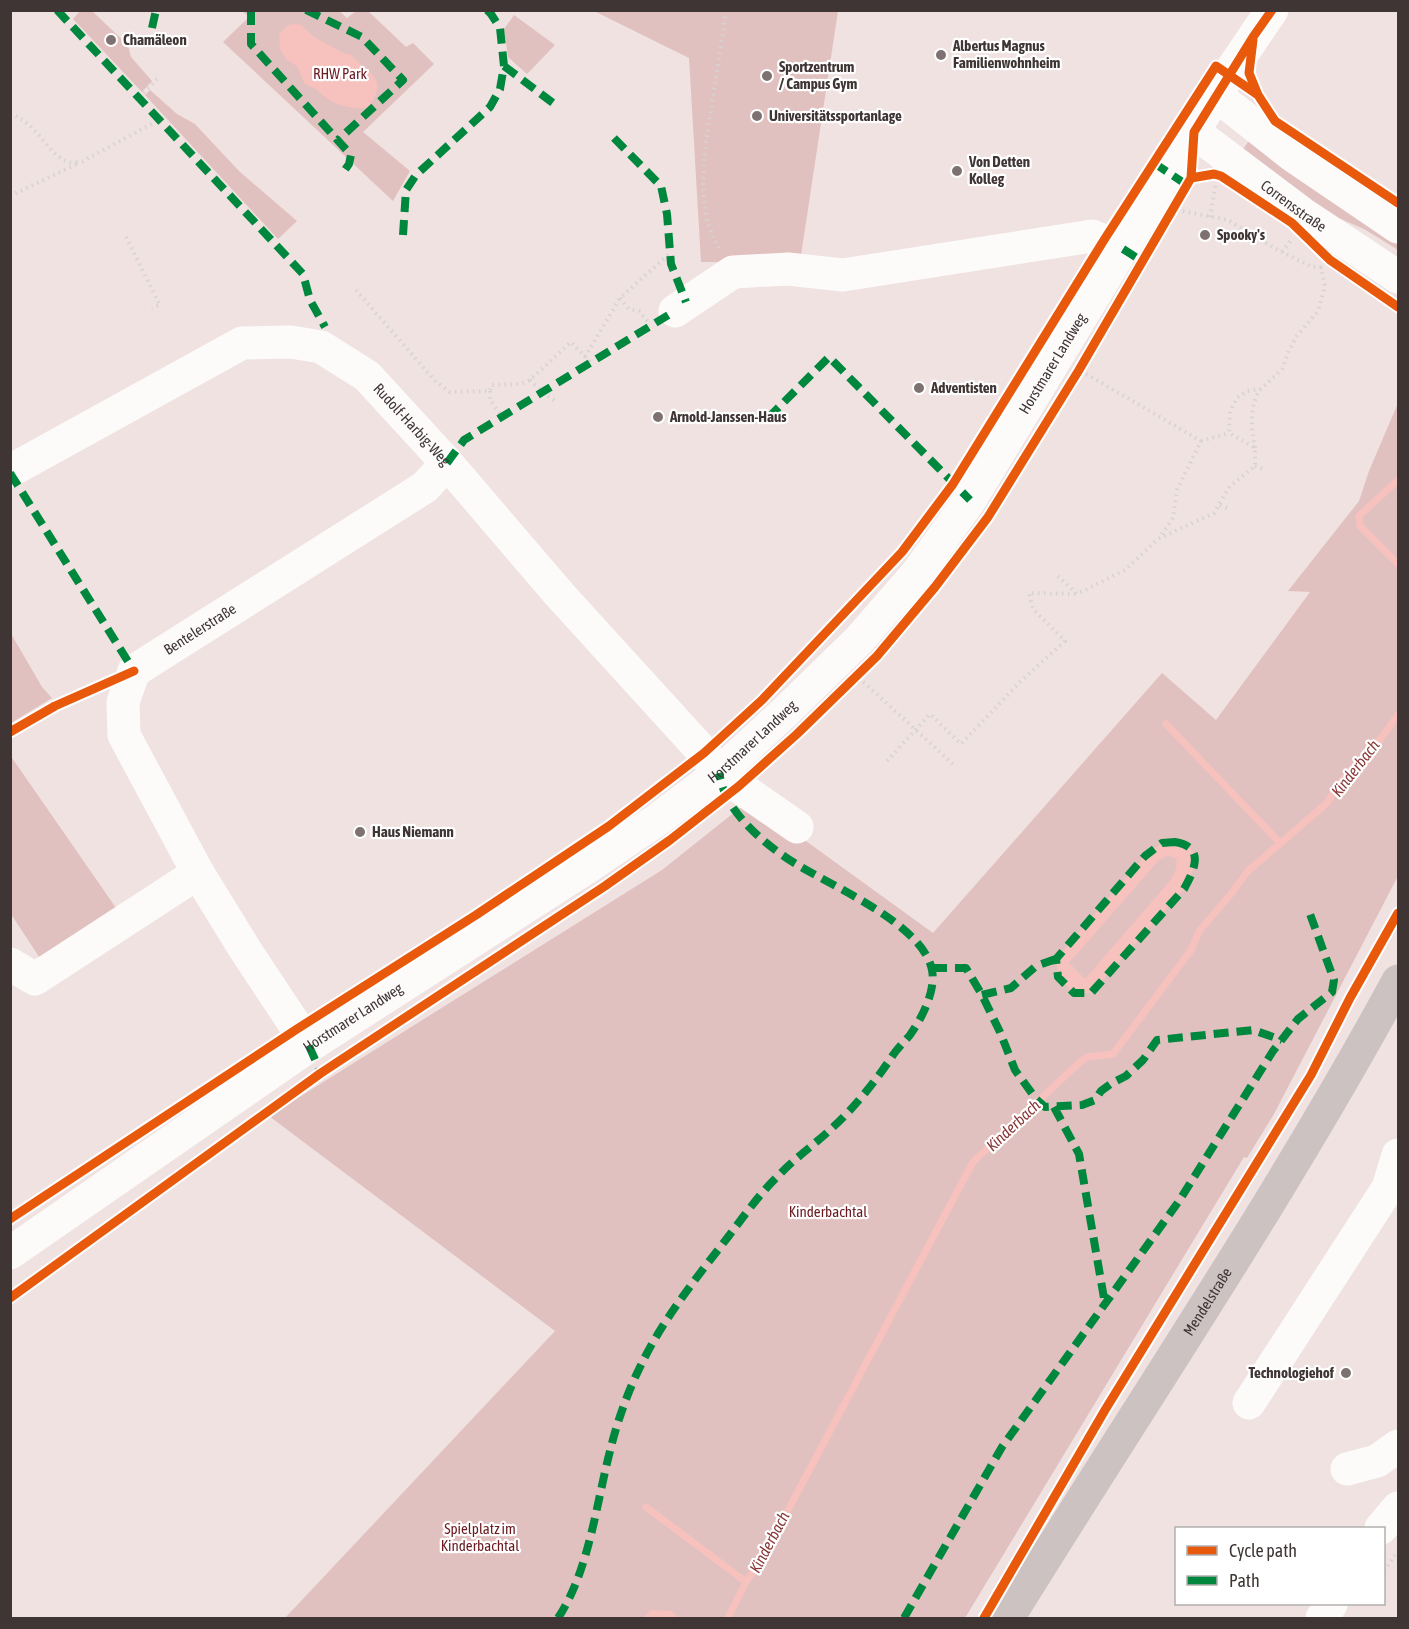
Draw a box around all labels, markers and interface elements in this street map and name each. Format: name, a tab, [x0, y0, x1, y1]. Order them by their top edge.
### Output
place label: Chamäleon	[123, 31, 187, 48]
marker: Chamäleon	[104, 33, 118, 47]
place label: Albertus Magnus Familienwohnheim	[952, 37, 1060, 71]
marker: Albertus Magnus Familienwohnheim	[934, 48, 948, 62]
place label: Sportzentrum / Campus Gym	[779, 58, 857, 92]
park label: RHW Park	[313, 65, 367, 82]
marker: Sportzentrum / Campus Gym	[760, 69, 774, 83]
place label: Universitätssportanlage	[769, 107, 902, 124]
marker: Universitätssportanlage	[750, 109, 764, 123]
place label: Von Detten Kolleg	[968, 153, 1030, 187]
marker: Von Detten Kolleg	[950, 164, 964, 178]
street label: Corrensstraße	[1258, 176, 1330, 235]
place label: Spooky's	[1217, 226, 1266, 243]
marker: Spooky's	[1198, 228, 1212, 242]
street label: Horstmarer Landweg	[1015, 309, 1090, 417]
place label: Adventisten	[930, 379, 997, 396]
street label: Rudolf-Harbig-Weg	[370, 380, 455, 469]
marker: Adventisten	[912, 381, 926, 395]
place label: Arnold-Janssen-Haus	[669, 408, 787, 425]
marker: Arnold-Janssen-Haus	[651, 410, 665, 424]
street label: Bentelerstraße	[160, 600, 239, 658]
street label: Horstmarer Landweg	[704, 696, 800, 786]
water label: Kinderbach	[1327, 736, 1383, 800]
place label: Haus Niemann	[372, 823, 454, 840]
marker: Haus Niemann	[353, 825, 367, 839]
street label: Horstmarer Landweg	[300, 979, 406, 1055]
water label: Kinderbach	[982, 1095, 1044, 1154]
park label: Kinderbachtal	[789, 1203, 867, 1220]
street label: Mendelstraße	[1180, 1264, 1235, 1338]
place label: Technologiehof	[1248, 1364, 1335, 1381]
marker: Technologiehof	[1339, 1366, 1353, 1380]
water label: Kinderbach	[745, 1508, 793, 1576]
park label: Spielplatz im Kinderbachtal	[441, 1520, 519, 1554]
legend	[1175, 1527, 1385, 1605]
text: Cycle path	[1229, 1540, 1297, 1561]
text: Path	[1229, 1570, 1260, 1591]

